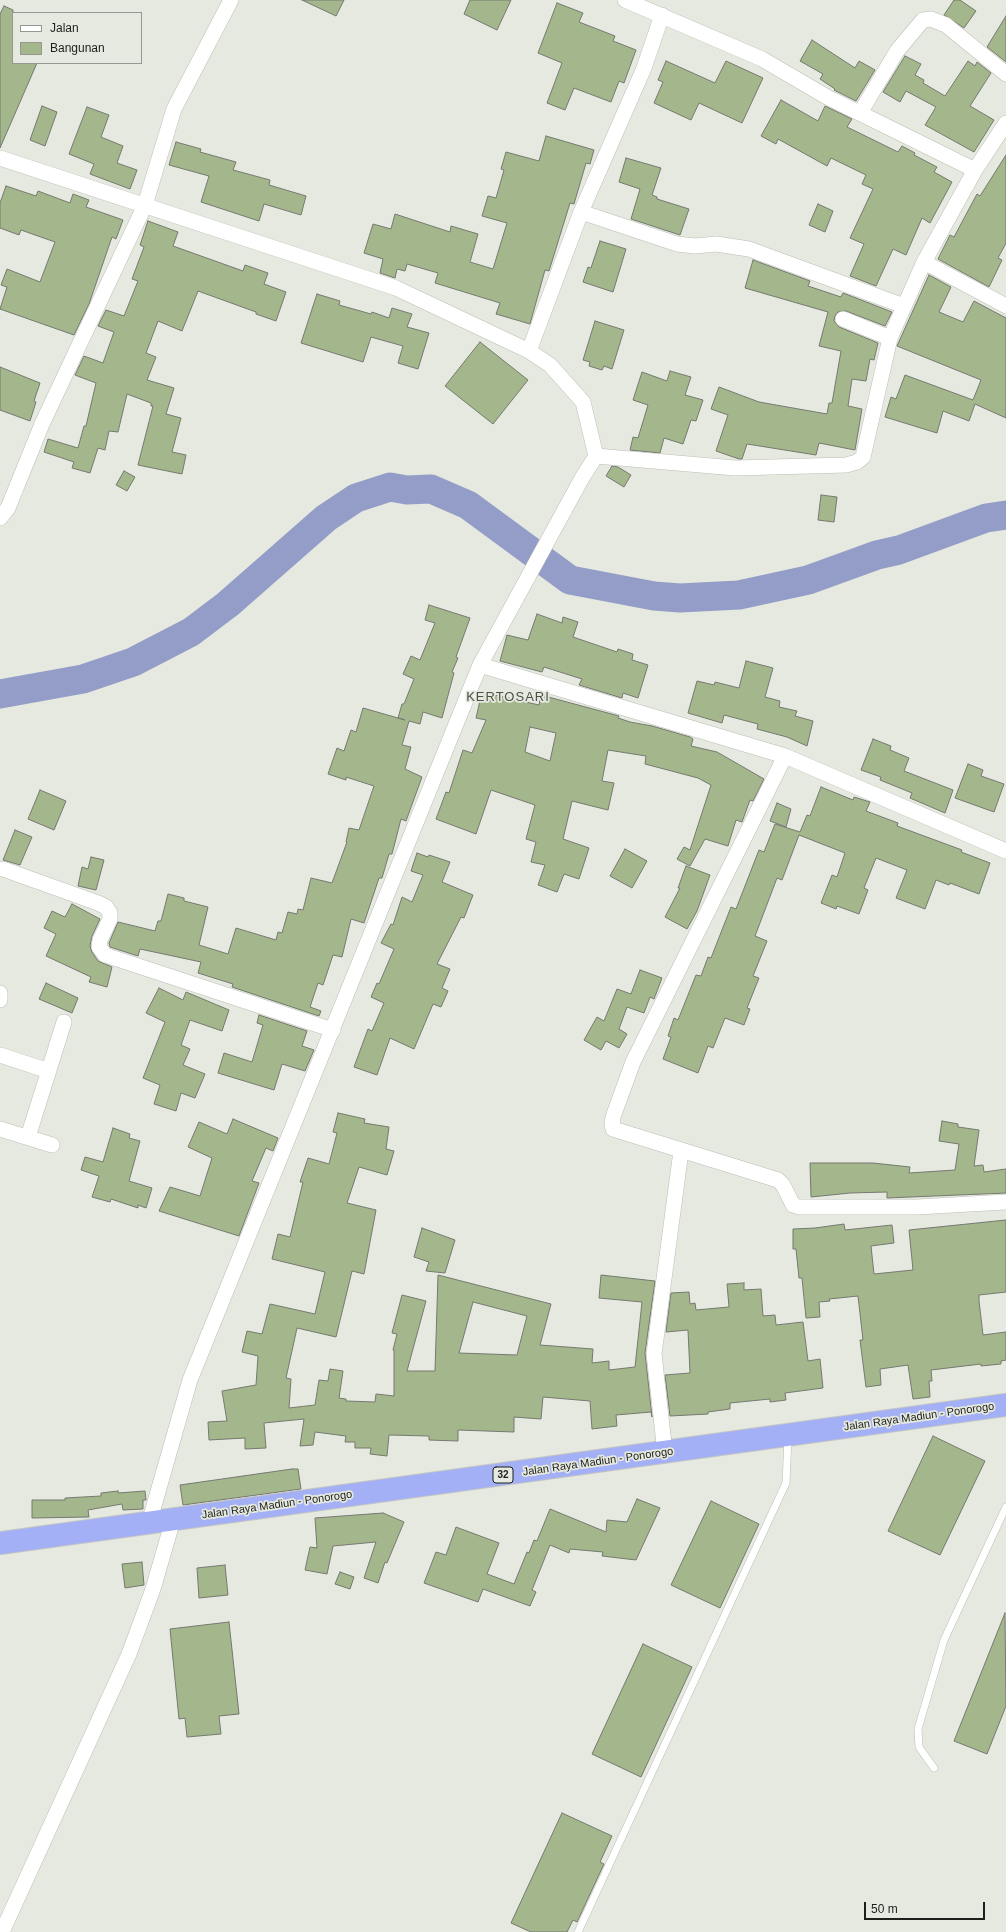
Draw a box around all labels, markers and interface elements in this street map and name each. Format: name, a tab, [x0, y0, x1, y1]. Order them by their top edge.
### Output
legend	[12, 12, 142, 64]
text: Jalan	[50, 21, 79, 35]
text: Bangunan	[50, 41, 105, 55]
district label: KERTOSARI	[466, 689, 550, 705]
street label: Jalan Raya Madiun - Ponorogo	[843, 1400, 995, 1434]
street label: Jalan Raya Madiun - Ponorogo	[522, 1445, 674, 1479]
road number: 32	[493, 1467, 513, 1483]
street label: Jalan Raya Madiun - Ponorogo	[201, 1488, 353, 1522]
scale bar	[866, 1894, 987, 1920]
text: 50 m	[871, 1902, 898, 1916]

